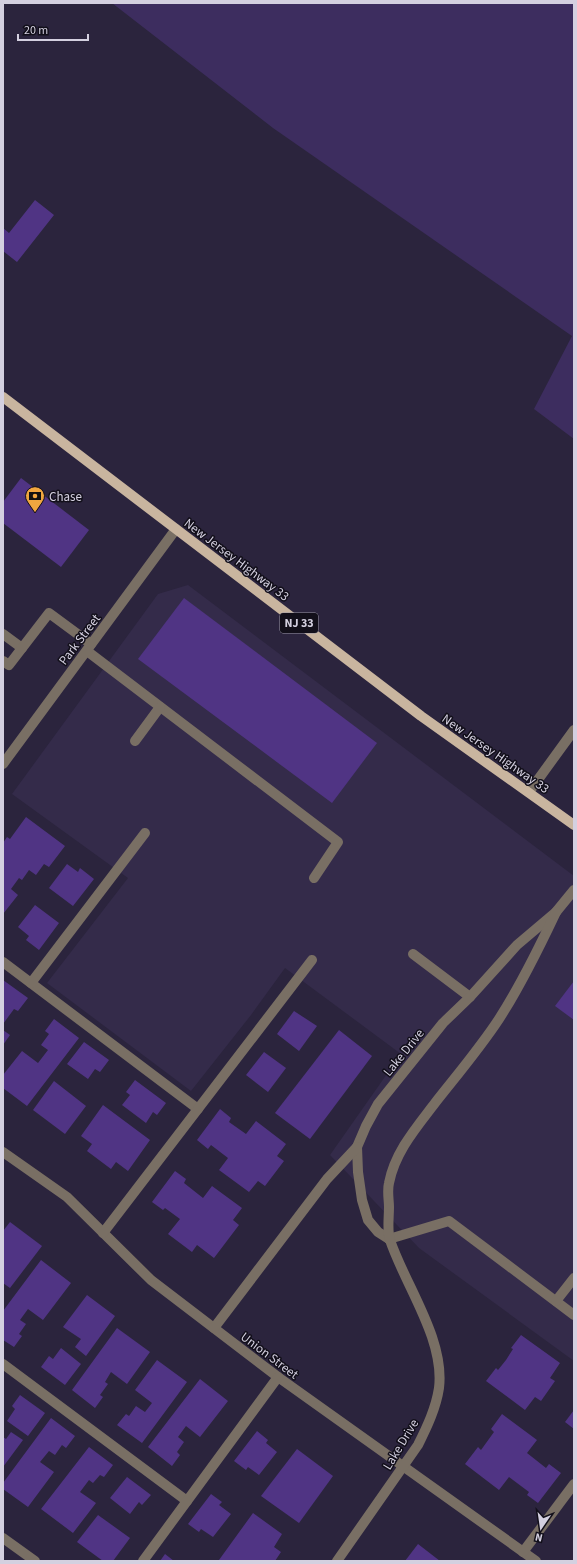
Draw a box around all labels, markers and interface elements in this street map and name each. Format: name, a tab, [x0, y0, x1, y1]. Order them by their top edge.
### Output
scale bar	[18, 16, 88, 42]
text: 20 m	[24, 22, 48, 39]
bank icon: Chase	[24, 485, 46, 513]
place label: Chase	[49, 488, 82, 506]
street label: New Jersey Highway 33	[180, 514, 293, 605]
street label: Park Street	[55, 610, 105, 669]
road number: NJ 33	[280, 613, 318, 633]
street label: New Jersey Highway 33	[438, 710, 553, 798]
street label: Lake Drive	[379, 1025, 428, 1080]
street label: Union Street	[237, 1328, 302, 1384]
street label: Lake Drive	[379, 1416, 423, 1473]
north arrow	[521, 1508, 561, 1548]
text: N	[534, 1529, 544, 1545]

